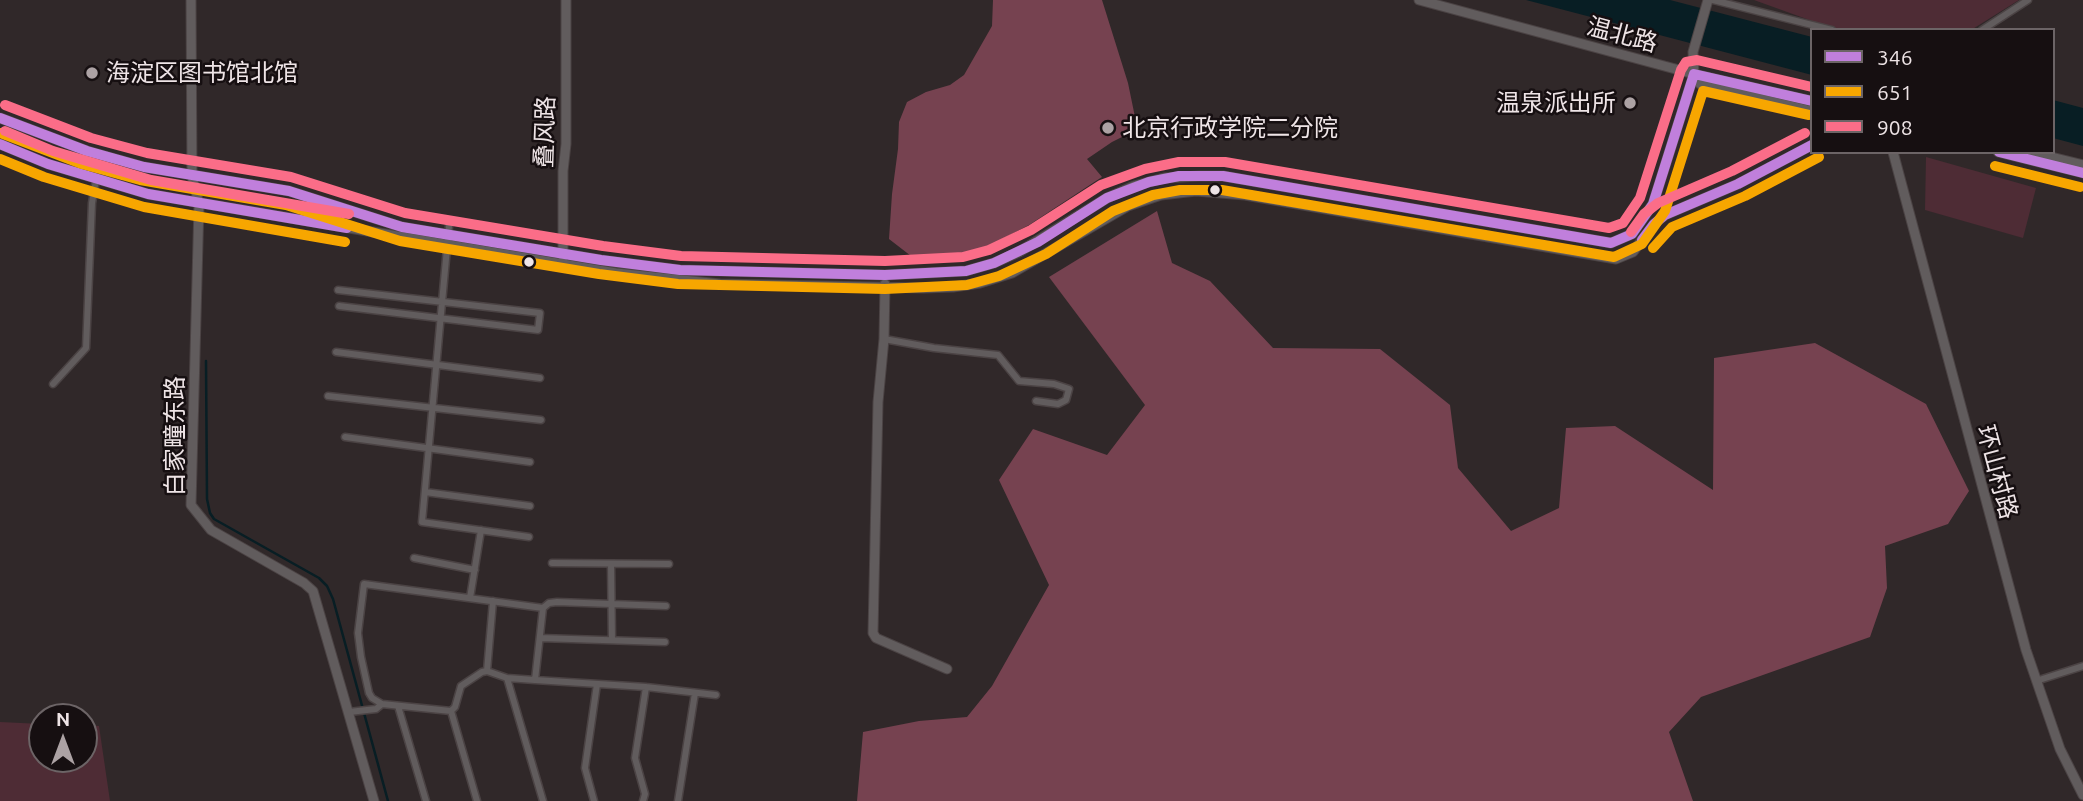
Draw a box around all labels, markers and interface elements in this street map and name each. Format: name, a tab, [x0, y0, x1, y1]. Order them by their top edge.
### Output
street label: 温北路	[1583, 12, 1661, 58]
legend	[1810, 28, 2055, 154]
text: 346	[1877, 45, 1913, 69]
place label: 海淀区图书馆北馆	[106, 59, 298, 87]
marker: 海淀区图书馆北馆	[84, 65, 100, 81]
text: 651	[1877, 80, 1913, 104]
place label: 温泉派出所	[1496, 89, 1616, 117]
marker: 温泉派出所	[1622, 95, 1638, 111]
street label: 叠风路	[529, 96, 561, 168]
place label: 北京行政学院二分院	[1122, 114, 1338, 142]
text: 908	[1877, 115, 1913, 139]
marker: 北京行政学院二分院	[1100, 120, 1116, 136]
unlabelled marker	[1208, 183, 1222, 197]
unlabelled marker	[522, 255, 536, 269]
street label: 白家疃东路	[161, 376, 189, 496]
street label: 环山村路	[1971, 422, 2023, 522]
north arrow	[28, 703, 98, 773]
text: N	[56, 708, 70, 730]

